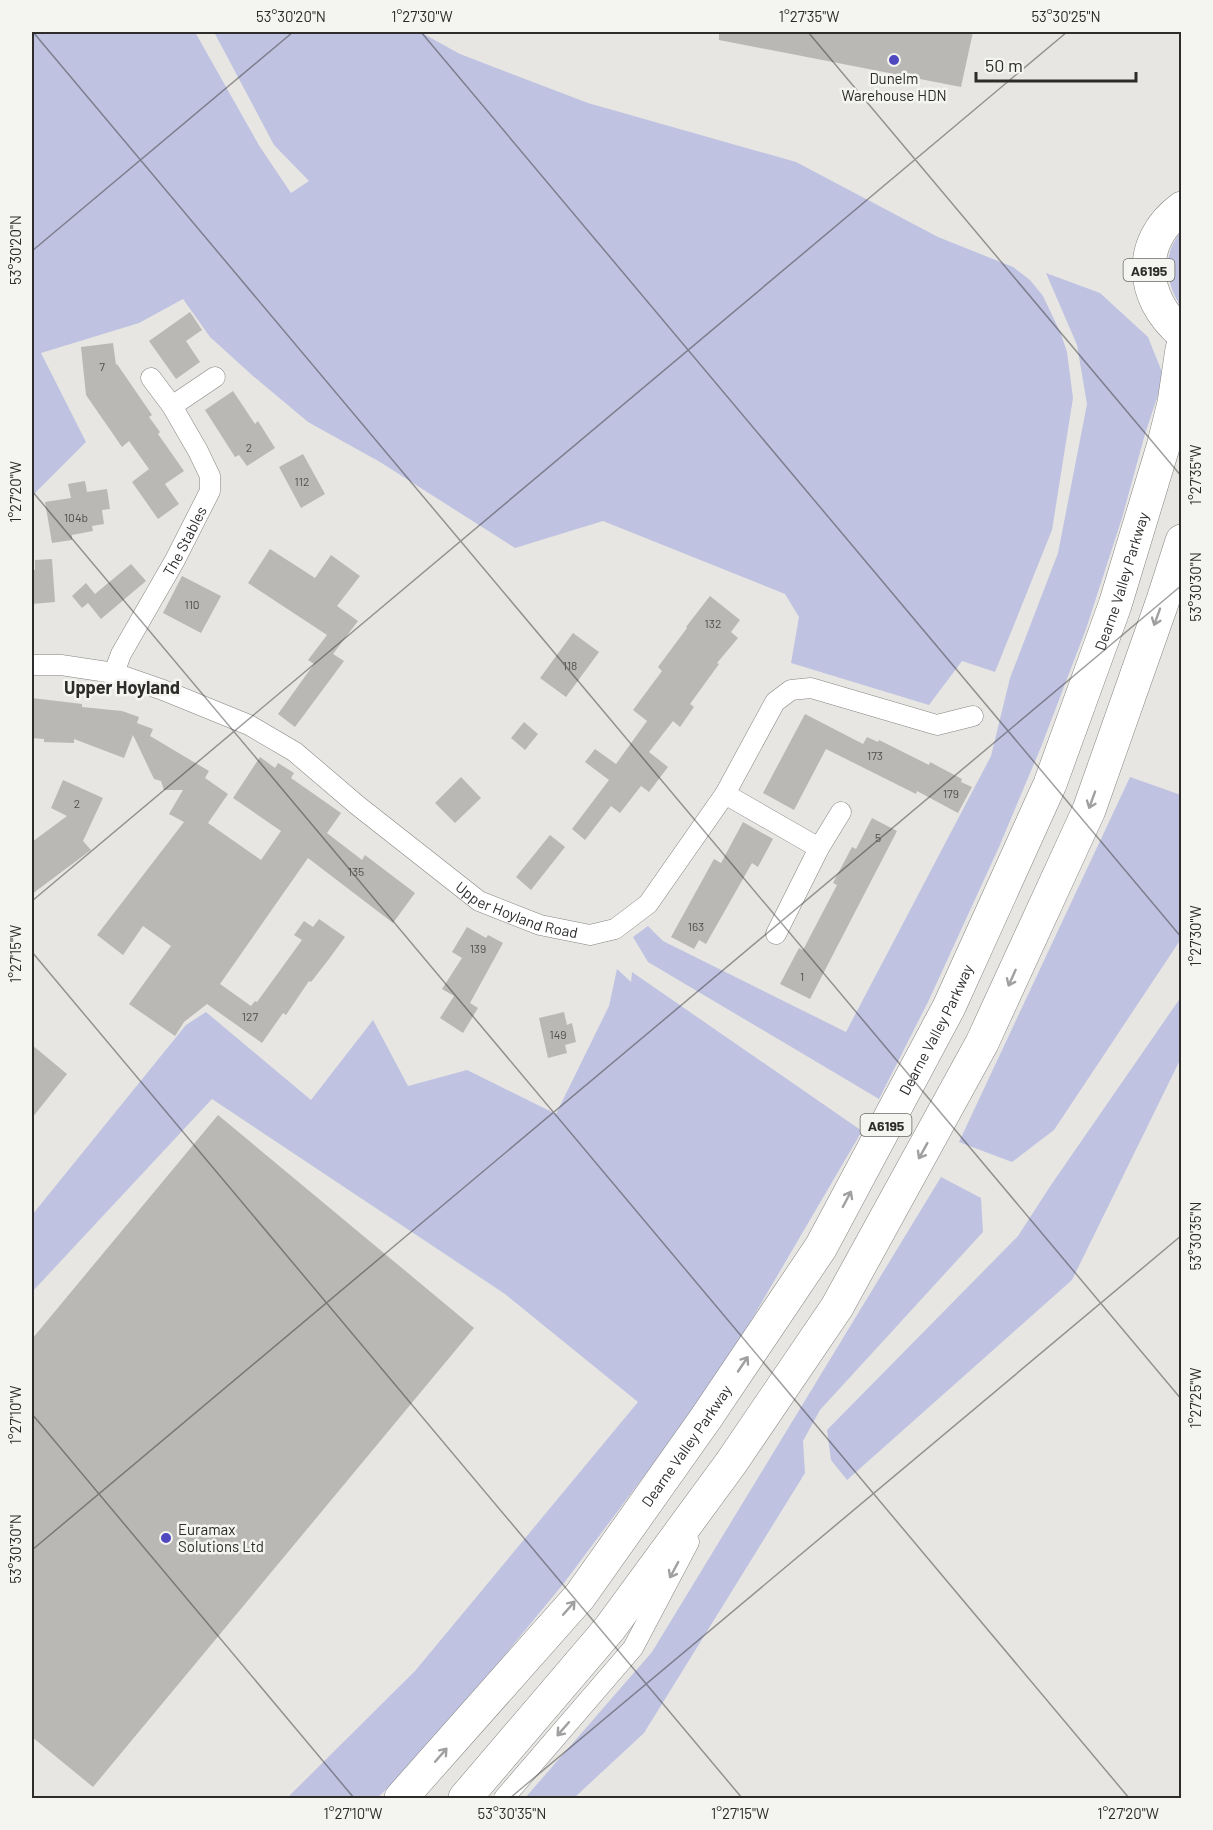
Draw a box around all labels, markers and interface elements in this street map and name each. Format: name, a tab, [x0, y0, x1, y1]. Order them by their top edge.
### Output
text: 53°30'20"N	[256, 7, 326, 25]
text: 1°27'30"W	[391, 7, 453, 25]
text: 1°27'35"W	[779, 7, 839, 25]
text: 53°30'25"N	[1031, 7, 1101, 25]
scale bar	[976, 45, 1136, 83]
marker: Dunelm Warehouse HDN	[887, 53, 901, 67]
text: 50 m	[985, 54, 1023, 76]
place label: Dunelm Warehouse HDN	[841, 69, 947, 104]
text: 53°30'20"N	[6, 215, 24, 285]
road number: A6195	[1124, 259, 1174, 281]
house number: 7	[99, 359, 105, 373]
house number: 2	[246, 440, 252, 454]
text: 1°27'35"W	[1186, 445, 1204, 505]
text: 1°27'20"W	[6, 461, 24, 523]
house number: 112	[295, 474, 309, 488]
street label: The Stables	[159, 503, 210, 579]
house number: 104b	[64, 510, 88, 524]
street label: Dearne Valley Parkway	[1090, 510, 1152, 653]
text: 53°30'30"N	[1186, 552, 1204, 622]
house number: 110	[184, 597, 200, 611]
one-way arrow	[1151, 607, 1162, 626]
house number: 132	[705, 616, 721, 630]
house number: 118	[563, 658, 577, 672]
district label: Upper Hoyland	[64, 676, 180, 698]
house number: 173	[867, 748, 883, 762]
house number: 179	[943, 786, 959, 800]
one-way arrow	[1085, 790, 1096, 809]
house number: 2	[74, 796, 80, 810]
house number: 5	[875, 830, 881, 844]
house number: 135	[348, 864, 364, 878]
street label: Upper Hoyland Road	[452, 877, 579, 941]
text: 1°27'30"W	[1186, 905, 1204, 967]
house number: 163	[688, 919, 704, 933]
text: 1°27'15"W	[6, 925, 24, 983]
house number: 139	[470, 941, 486, 955]
street label: Dearne Valley Parkway	[895, 961, 976, 1098]
house number: 1	[800, 969, 804, 983]
one-way arrow	[1005, 969, 1017, 987]
house number: 127	[242, 1009, 258, 1023]
house number: 149	[549, 1027, 567, 1041]
road number: A6195	[860, 1114, 912, 1136]
one-way arrow	[917, 1142, 928, 1160]
one-way arrow	[841, 1191, 853, 1209]
text: 53°30'35"N	[1186, 1202, 1204, 1270]
one-way arrow	[737, 1356, 749, 1373]
text: 1°27'25"W	[1186, 1368, 1204, 1428]
street label: Dearne Valley Parkway	[637, 1381, 735, 1510]
text: 1°27'10"W	[6, 1386, 24, 1444]
text: 53°30'30"N	[6, 1514, 24, 1584]
place label: Euramax Solutions Ltd	[178, 1520, 264, 1555]
marker: Euramax Solutions Ltd	[159, 1531, 173, 1545]
one-way arrow	[668, 1561, 679, 1579]
one-way arrow	[562, 1601, 576, 1616]
one-way arrow	[556, 1721, 570, 1736]
one-way arrow	[434, 1748, 448, 1763]
text: 1°27'10"W	[324, 1804, 382, 1822]
text: 53°30'35"N	[478, 1804, 546, 1822]
text: 1°27'15"W	[711, 1804, 769, 1822]
text: 1°27'20"W	[1097, 1804, 1159, 1822]

